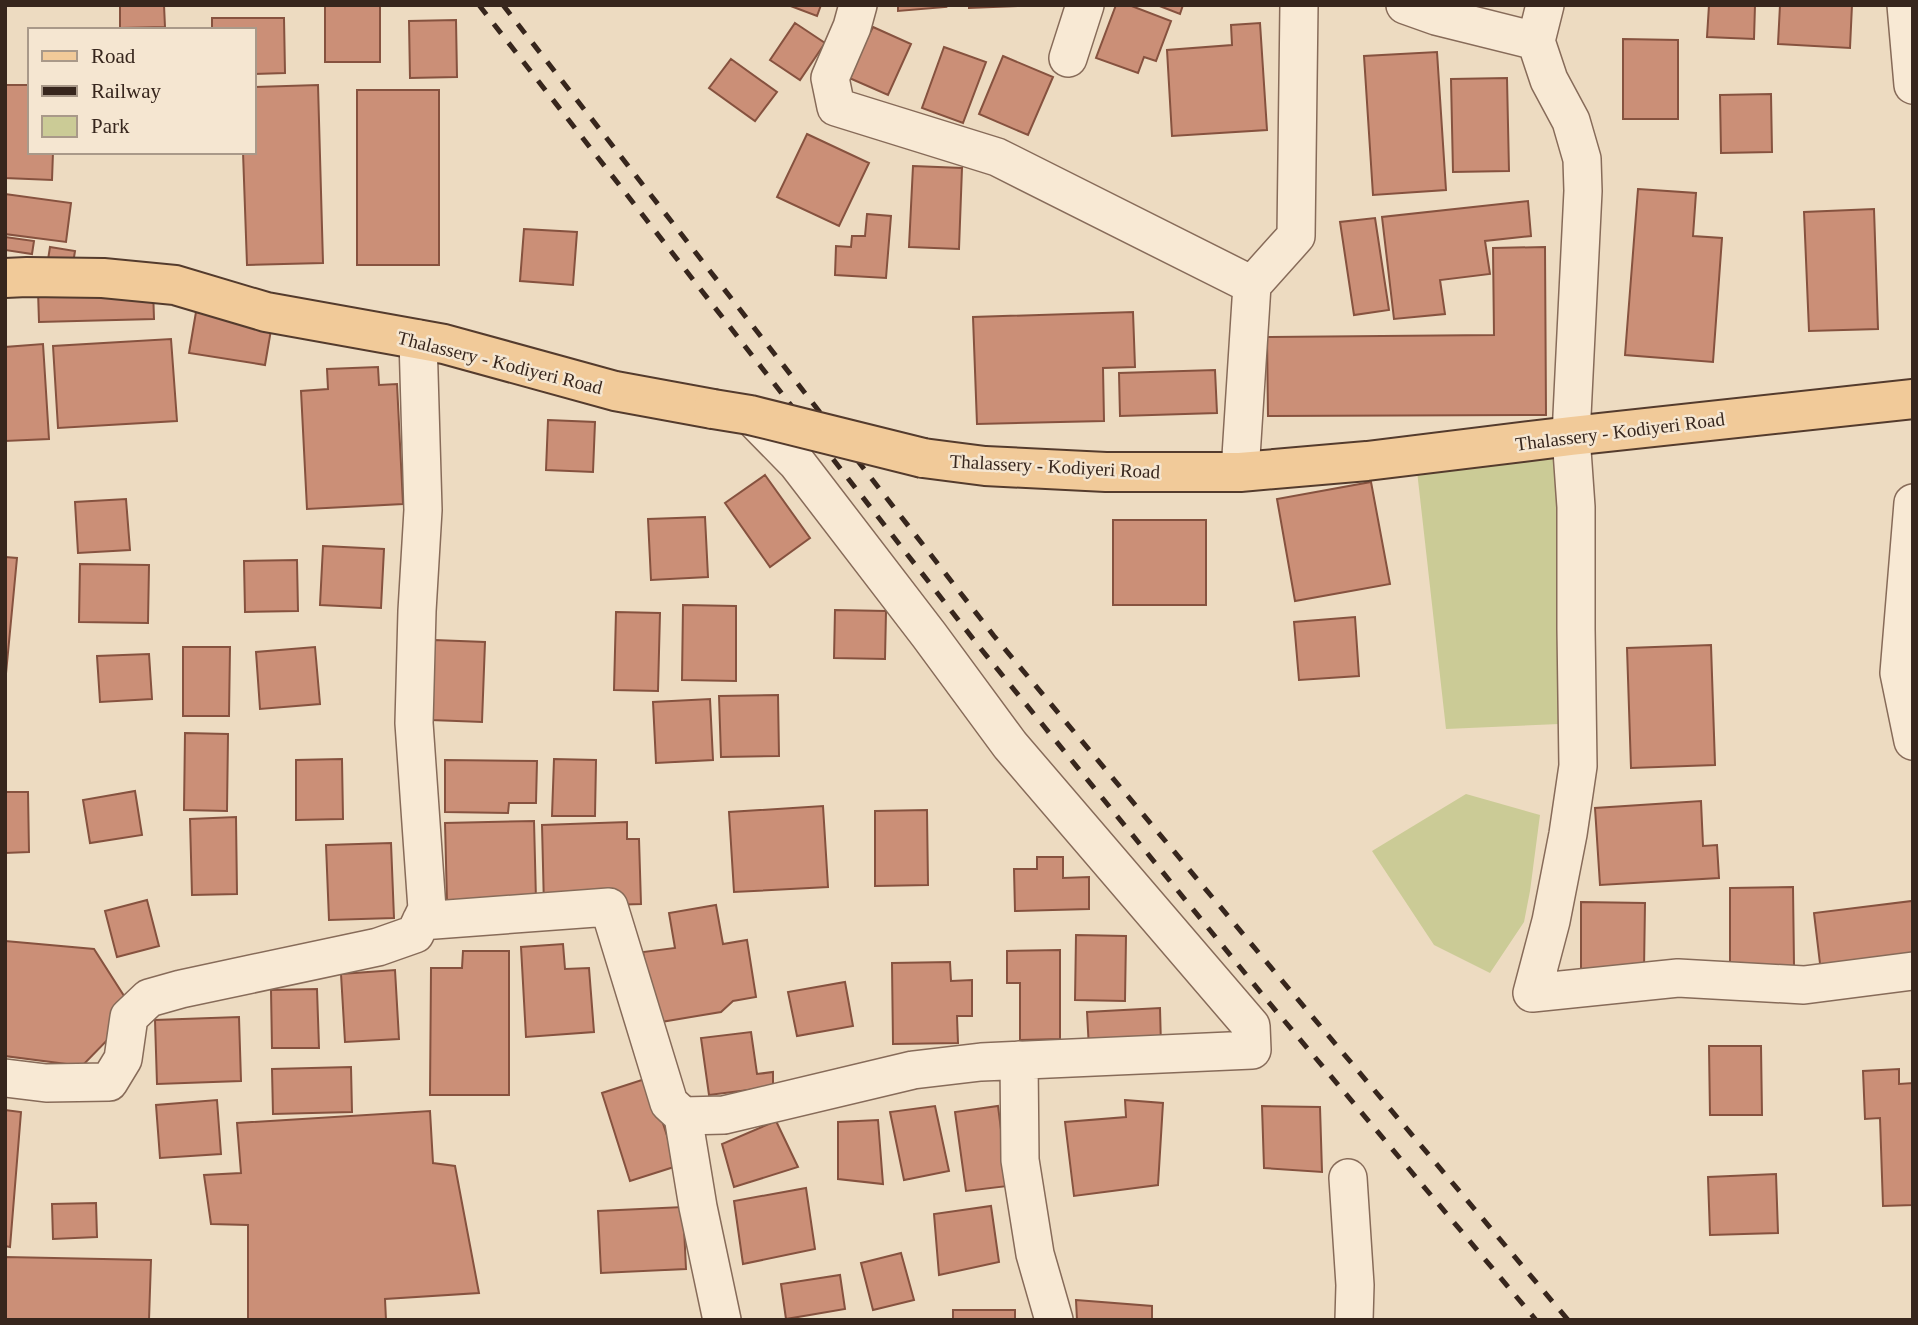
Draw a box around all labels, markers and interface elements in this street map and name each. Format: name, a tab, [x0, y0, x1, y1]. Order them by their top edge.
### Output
legend	[28, 28, 256, 154]
text: Road	[91, 44, 136, 68]
text: Railway	[91, 79, 161, 103]
text: Park	[91, 114, 130, 138]
street label: Thalassery - Kodiyeri Road	[395, 327, 605, 398]
street label: Thalassery - Kodiyeri Road	[1514, 408, 1726, 455]
street label: Thalassery - Kodiyeri Road	[949, 451, 1161, 483]

